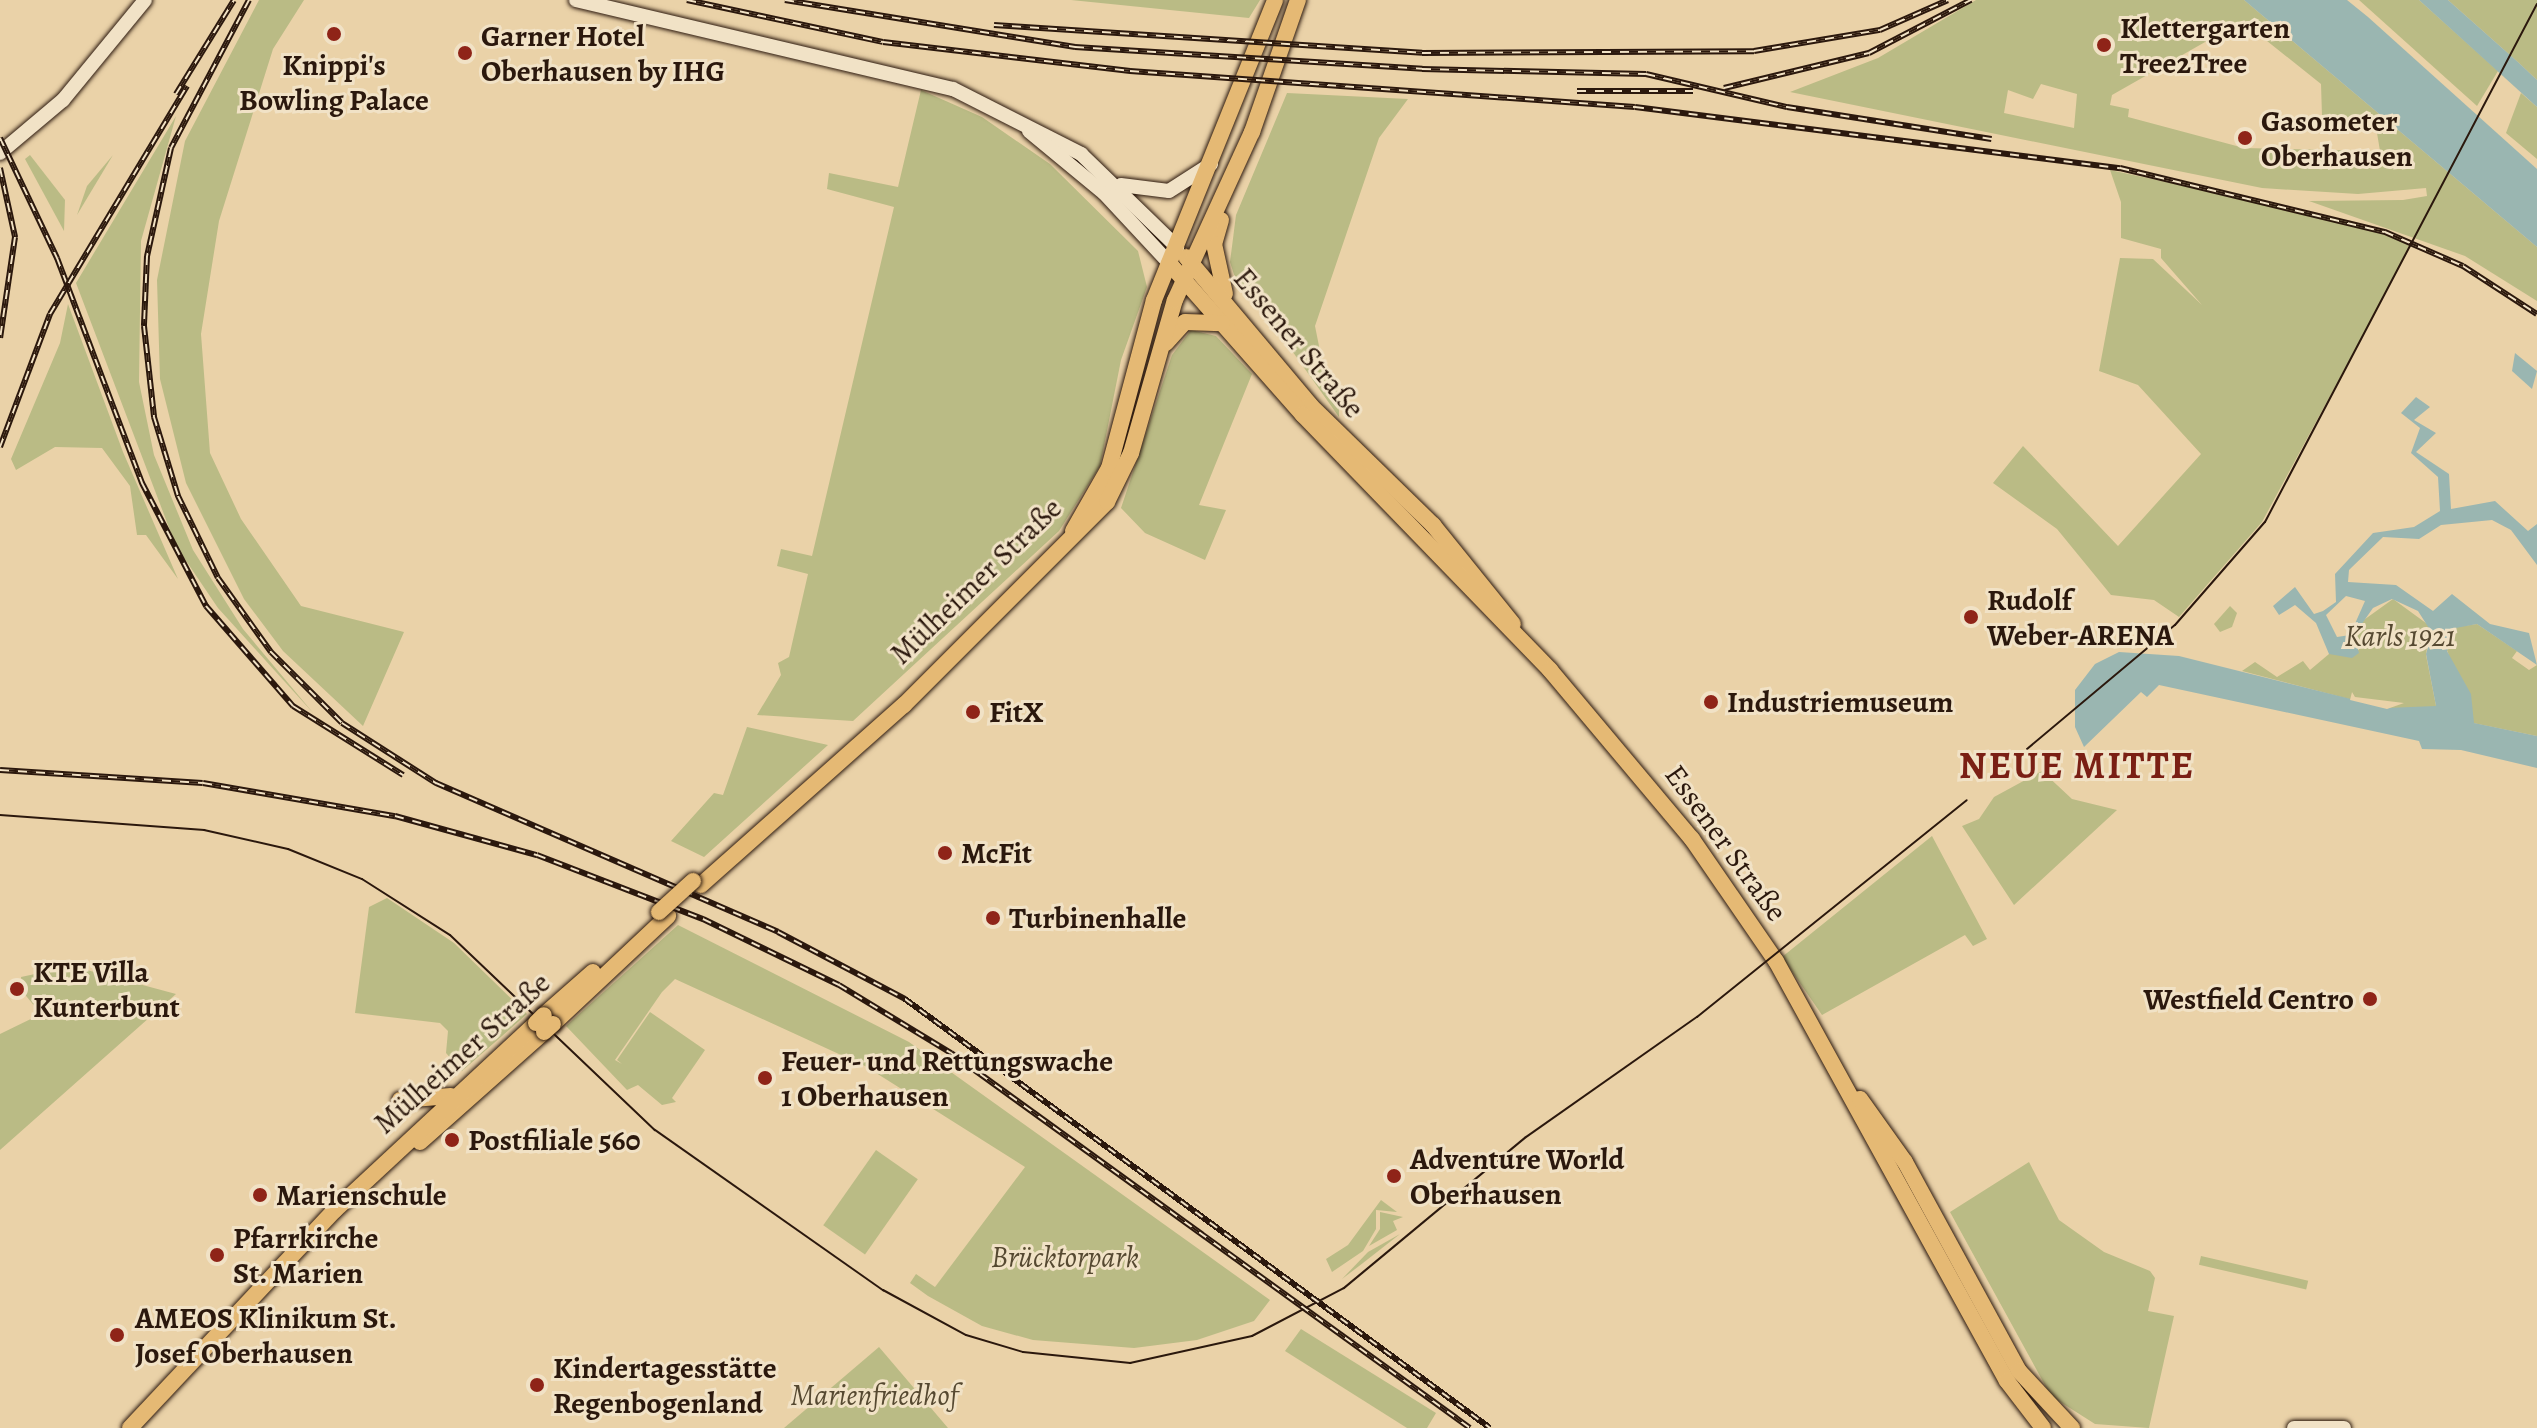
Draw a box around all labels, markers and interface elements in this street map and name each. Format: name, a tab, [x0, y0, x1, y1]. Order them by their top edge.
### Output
place label: Klettergarten Tree2Tree	[2120, 10, 2290, 80]
place label: Garner Hotel Oberhausen by IHG	[481, 18, 725, 88]
marker: Knippi's Bowling Palace	[325, 25, 343, 43]
marker: Klettergarten Tree2Tree	[2095, 36, 2113, 54]
marker: Garner Hotel Oberhausen by IHG	[456, 44, 474, 62]
place label: Knippi's Bowling Palace	[239, 47, 429, 118]
place label: Gasometer Oberhausen	[2261, 103, 2413, 174]
marker: Gasometer Oberhausen	[2236, 129, 2254, 147]
street label: Essener Straße	[1226, 261, 1372, 425]
street label: Mülheimer Straße	[883, 490, 1069, 672]
place label: Rudolf Weber-ARENA	[1987, 582, 2174, 652]
marker: Rudolf Weber-ARENA	[1962, 608, 1980, 626]
park label: Karls 1921	[2344, 618, 2456, 654]
place label: Industriemuseum	[1727, 684, 1953, 720]
marker: Industriemuseum	[1702, 693, 1720, 711]
place label: FitX	[989, 694, 1043, 730]
marker: FitX	[964, 703, 982, 721]
district label: NEUE MITTE	[1959, 743, 2195, 789]
street label: Essener Straße	[1657, 758, 1795, 928]
place label: McFit	[961, 835, 1032, 871]
marker: McFit	[936, 844, 954, 862]
place label: Turbinenhalle	[1009, 900, 1186, 936]
marker: Turbinenhalle	[984, 909, 1002, 927]
place label: KTE Villa Kunterbunt	[33, 954, 180, 1024]
street label: Mülheimer Straße	[367, 965, 557, 1141]
marker: KTE Villa Kunterbunt	[8, 980, 26, 998]
place label: Westfield Centro	[2143, 981, 2354, 1017]
marker: Westfield Centro	[2361, 990, 2379, 1008]
place label: Feuer- und Rettungswache 1 Oberhausen	[781, 1043, 1114, 1114]
marker: Feuer- und Rettungswache 1 Oberhausen	[756, 1069, 774, 1087]
place label: Postfiliale 560	[468, 1122, 641, 1158]
marker: Postfiliale 560	[443, 1131, 461, 1149]
place label: Adventure World Oberhausen	[1410, 1141, 1624, 1212]
marker: Adventure World Oberhausen	[1385, 1167, 1403, 1185]
place label: Marienschule	[276, 1177, 447, 1213]
marker: Marienschule	[251, 1186, 269, 1204]
place label: Pfarrkirche St. Marien	[233, 1220, 378, 1290]
park label: Brücktorpark	[991, 1239, 1139, 1275]
marker: Pfarrkirche St. Marien	[208, 1246, 226, 1264]
place label: AMEOS Klinikum St. Josef Oberhausen	[135, 1300, 397, 1370]
marker: AMEOS Klinikum St. Josef Oberhausen	[106, 1324, 128, 1346]
place label: Kindertagesstätte Regenbogenland	[553, 1350, 777, 1420]
marker: Kindertagesstätte Regenbogenland	[528, 1376, 546, 1394]
park label: Marienfriedhof	[791, 1377, 957, 1413]

